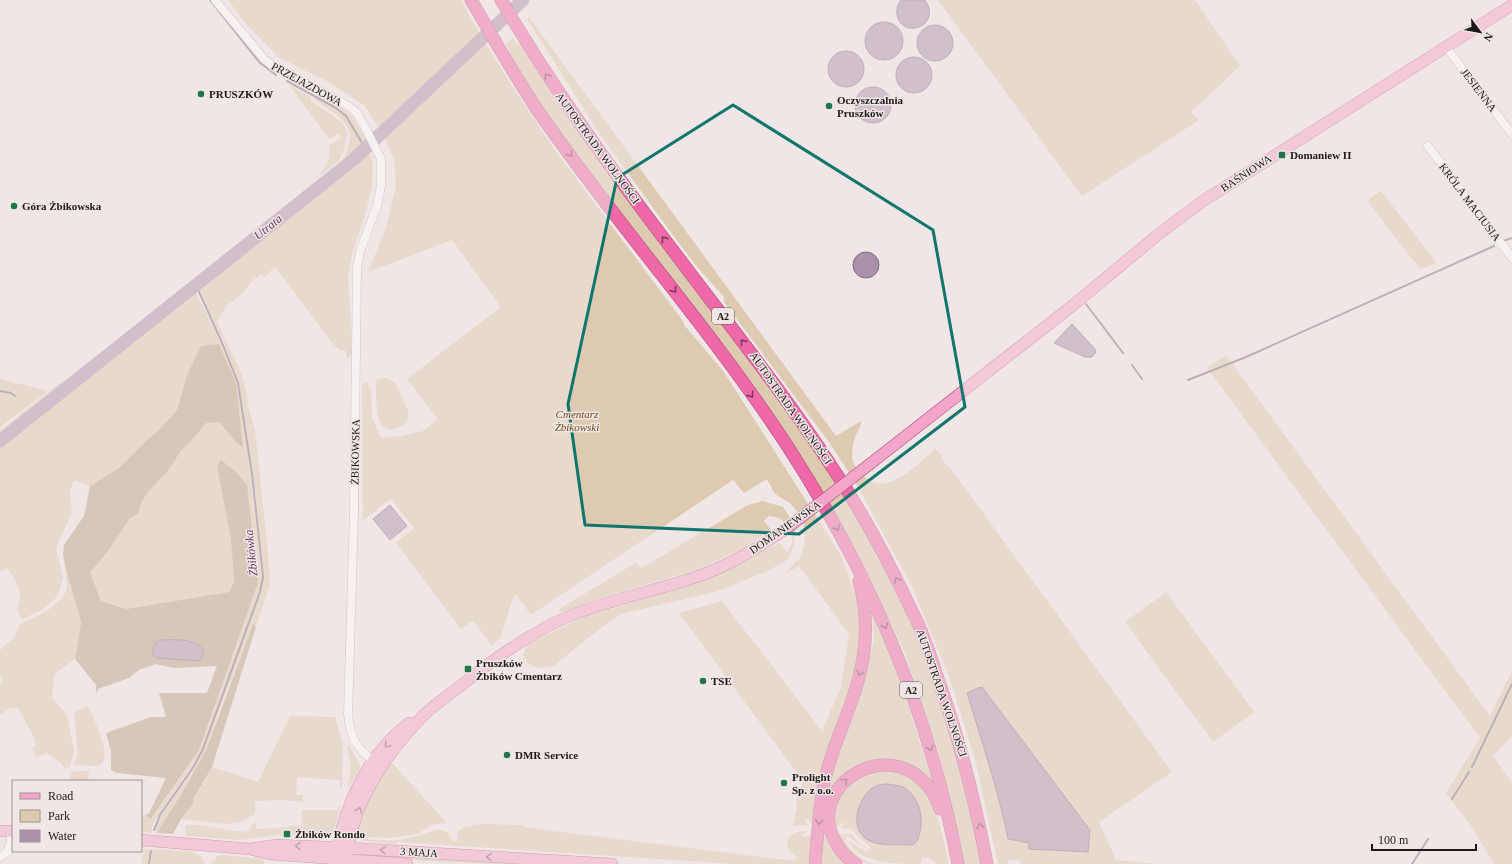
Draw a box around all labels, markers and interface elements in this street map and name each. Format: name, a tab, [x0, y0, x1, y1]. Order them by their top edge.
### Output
north arrow	[1460, 12, 1500, 52]
text: N	[1481, 31, 1496, 44]
street label: PRZEJAZDOWA	[270, 60, 344, 108]
street label: JESIENNA	[1459, 66, 1499, 114]
one-way arrow	[545, 74, 552, 81]
place label: PRUSZKÓW	[209, 88, 273, 100]
marker: PRUSZKÓW	[196, 89, 206, 99]
street label: AUTOSTRADA WOLNOŚCI	[554, 90, 643, 206]
place label: Oczyszczalnia Pruszków	[837, 94, 903, 119]
marker: Oczyszczalnia Pruszków	[824, 101, 834, 111]
one-way arrow	[565, 149, 572, 156]
place label: Domaniew II	[1290, 149, 1351, 161]
marker: Domaniew II	[1277, 150, 1287, 160]
street label: BAŚNIOWA	[1218, 152, 1274, 194]
street label: KRÓLA MACIUSIA	[1437, 161, 1503, 243]
place label: Góra Żbikowska	[22, 200, 102, 212]
marker: Góra Żbikowska	[9, 201, 19, 211]
water label: Utrata	[251, 211, 285, 243]
one-way arrow	[662, 236, 669, 243]
one-way arrow	[670, 286, 677, 293]
road number: A2	[712, 308, 734, 324]
one-way arrow	[740, 339, 748, 346]
street label: AUTOSTRADA WOLNOŚCI	[748, 350, 835, 467]
one-way arrow	[746, 391, 754, 398]
park label: Cmentarz Żbikowski	[555, 408, 599, 433]
street label: ŻBIKOWSKA	[348, 419, 362, 485]
street label: DOMANIEWSKA	[747, 498, 823, 556]
one-way arrow	[832, 524, 840, 531]
water label: Żbikówka	[242, 529, 260, 577]
one-way arrow	[894, 577, 901, 585]
one-way arrow	[880, 621, 888, 629]
street label: AUTOSTRADA WOLNOŚCI	[914, 628, 970, 759]
place label: Pruszków Żbików Cmentarz	[476, 657, 562, 682]
marker: Pruszków Żbików Cmentarz	[463, 664, 473, 674]
one-way arrow	[856, 670, 865, 677]
place label: TSE	[711, 675, 732, 687]
marker: TSE	[698, 676, 708, 686]
road number: A2	[900, 682, 922, 698]
one-way arrow	[384, 740, 391, 748]
one-way arrow	[925, 744, 933, 751]
place label: DMR Service	[515, 749, 578, 761]
marker: DMR Service	[502, 750, 512, 760]
place label: Prolight Sp. z o.o.	[792, 771, 834, 796]
marker: Prolight Sp. z o.o.	[779, 778, 789, 788]
one-way arrow	[841, 779, 848, 786]
legend	[12, 780, 142, 852]
text: Road	[48, 789, 73, 803]
one-way arrow	[354, 807, 362, 815]
text: Park	[48, 809, 70, 823]
one-way arrow	[814, 819, 823, 825]
one-way arrow	[976, 823, 984, 829]
scale bar	[1372, 826, 1476, 852]
place label: Żbików Rondo	[295, 828, 366, 840]
text: Water	[48, 829, 76, 843]
marker: Żbików Rondo	[282, 829, 292, 839]
text: 100 m	[1378, 833, 1409, 847]
one-way arrow	[295, 841, 301, 850]
one-way arrow	[380, 845, 386, 854]
street label: 3 MAJA	[400, 845, 439, 859]
one-way arrow	[486, 852, 492, 861]

